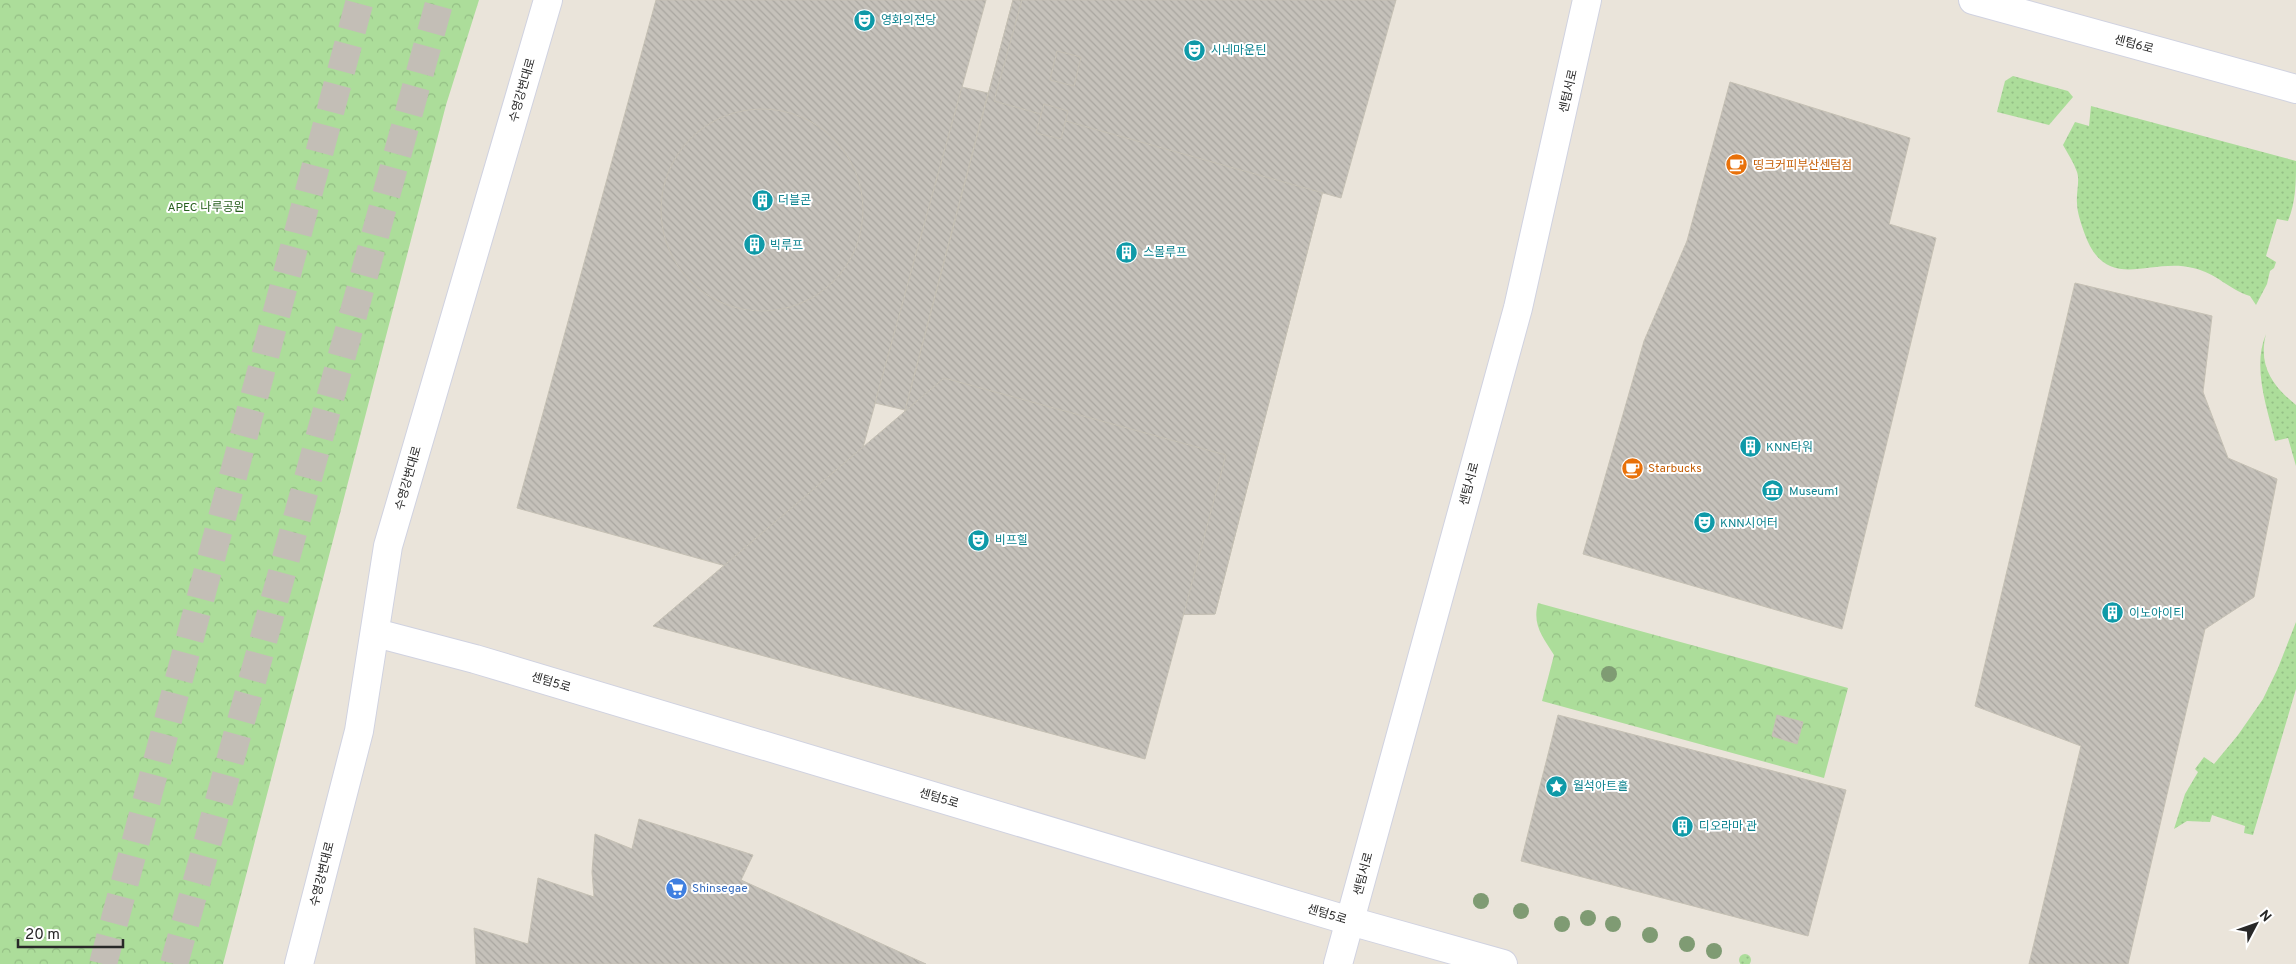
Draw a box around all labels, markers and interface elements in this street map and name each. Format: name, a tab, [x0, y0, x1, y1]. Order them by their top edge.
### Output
theatre icon: 영화의전당	[853, 8, 877, 32]
place label: 영화의전당	[881, 13, 936, 29]
street label: 센텀6로	[2112, 32, 2155, 58]
theatre icon: 시네마운틴	[1183, 38, 1207, 62]
place label: 시네마운틴	[1211, 43, 1266, 59]
street label: 수영강변대로	[506, 56, 540, 124]
street label: 센텀서로	[1556, 68, 1582, 115]
cafe icon: 띵크커피부산센텀점	[1725, 153, 1749, 177]
place label: 띵크커피부산센텀점	[1753, 158, 1852, 174]
building icon: 더블콘	[750, 188, 774, 212]
place label: 더블콘	[778, 193, 811, 209]
park label: APEC 나루공원	[167, 200, 245, 216]
building icon: 빅루프	[742, 233, 766, 257]
place label: 빅루프	[770, 238, 803, 254]
building icon: 스몰루프	[1115, 240, 1139, 264]
place label: 스몰루프	[1143, 245, 1187, 261]
building icon: KNN타워	[1738, 435, 1762, 459]
place label: KNN타워	[1766, 440, 1813, 456]
street label: 수영강변대로	[392, 444, 426, 512]
cafe icon: Starbucks	[1620, 456, 1644, 480]
street label: 센텀서로	[1457, 461, 1483, 508]
place label: Starbucks	[1648, 461, 1702, 477]
museum icon: Museum1	[1761, 479, 1785, 503]
place label: Museum1	[1789, 484, 1839, 500]
theatre icon: KNN시어터	[1692, 511, 1716, 535]
place label: KNN시어터	[1720, 516, 1778, 532]
theatre icon: 비프힐	[967, 528, 991, 552]
place label: 비프힐	[995, 533, 1028, 549]
building icon: 이노아이티	[2101, 601, 2125, 625]
place label: 이노아이티	[2129, 606, 2184, 622]
street label: 센텀5로	[529, 669, 572, 697]
place icon: 월석아트홀	[1545, 774, 1569, 798]
place label: 월석아트홀	[1573, 779, 1628, 795]
street label: 센텀5로	[917, 785, 960, 813]
building icon: 디오라마 관	[1671, 814, 1695, 838]
place label: 디오라마 관	[1699, 819, 1757, 835]
street label: 수영강변대로	[307, 840, 339, 908]
street label: 센텀서로	[1351, 851, 1377, 898]
supermarket icon: Shinsegae	[664, 876, 688, 900]
place label: Shinsegae	[692, 881, 748, 897]
north arrow	[2231, 899, 2281, 949]
street label: 센텀5로	[1305, 901, 1348, 929]
text: N	[2255, 907, 2274, 926]
scale bar	[18, 916, 122, 948]
text: 20 m	[25, 926, 60, 945]

